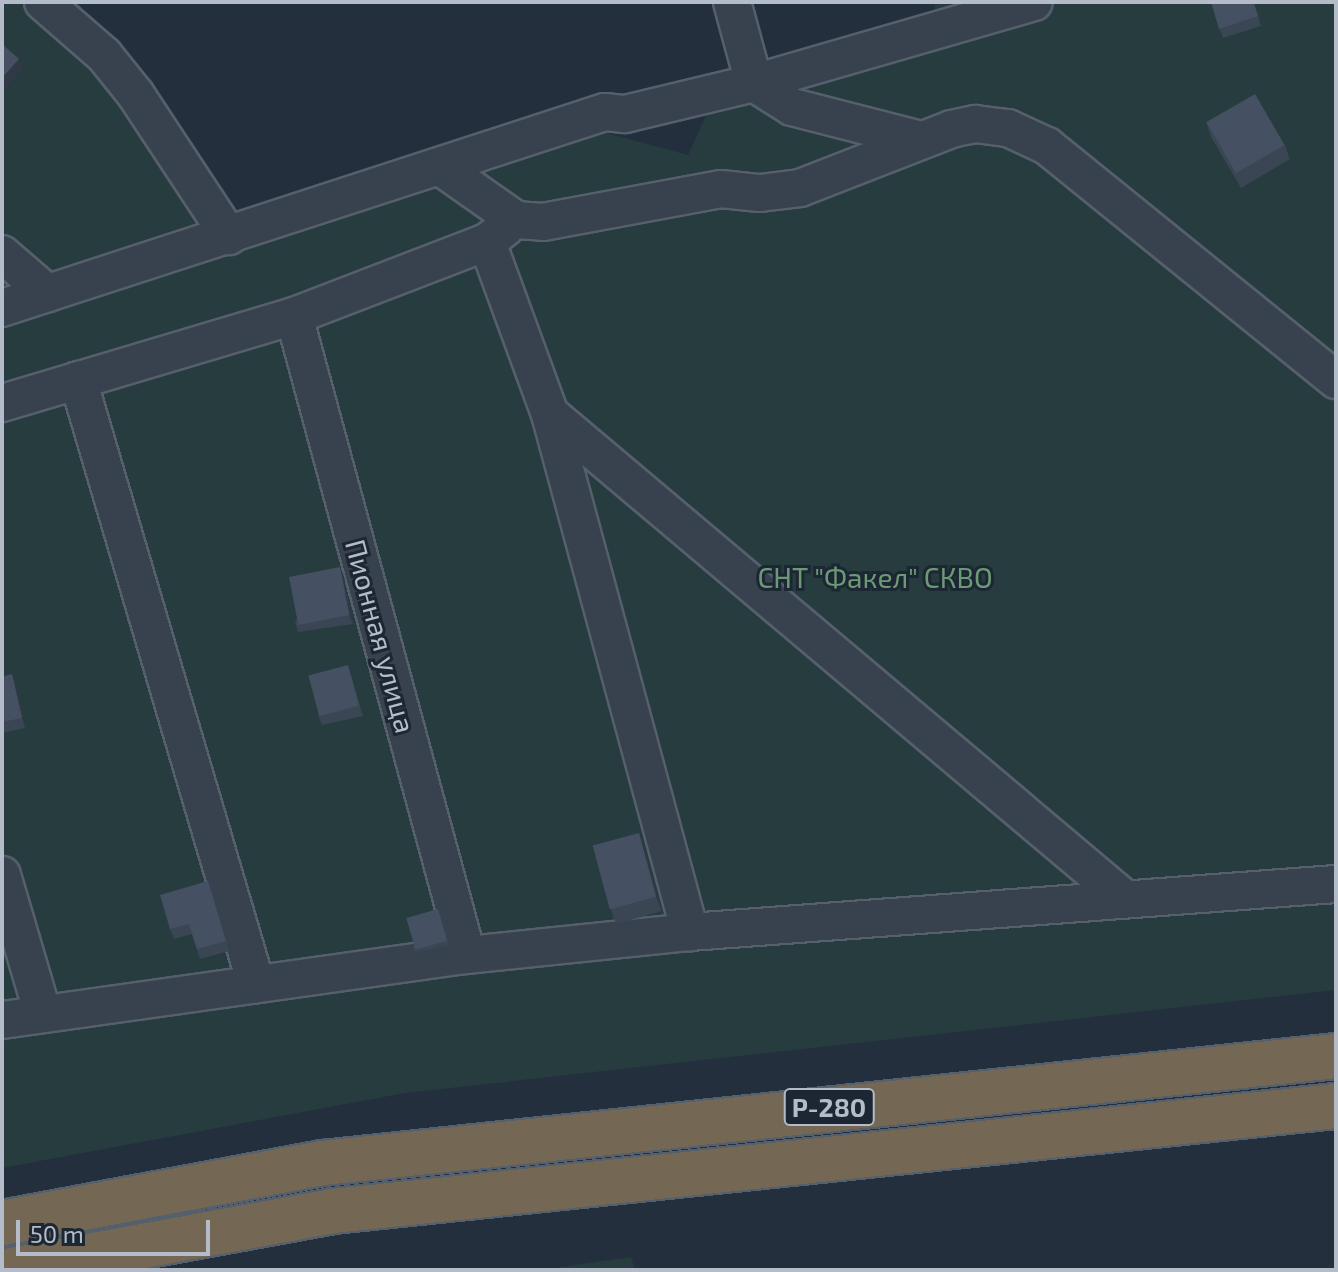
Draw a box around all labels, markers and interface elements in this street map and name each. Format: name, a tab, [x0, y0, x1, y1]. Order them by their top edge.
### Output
street label: Пионная улица	[339, 536, 423, 736]
park label: СНТ "Факел" СКВО	[757, 560, 993, 594]
road number: Р-280	[783, 1085, 875, 1129]
scale bar	[20, 1204, 214, 1254]
text: 50 m	[30, 1219, 84, 1248]

